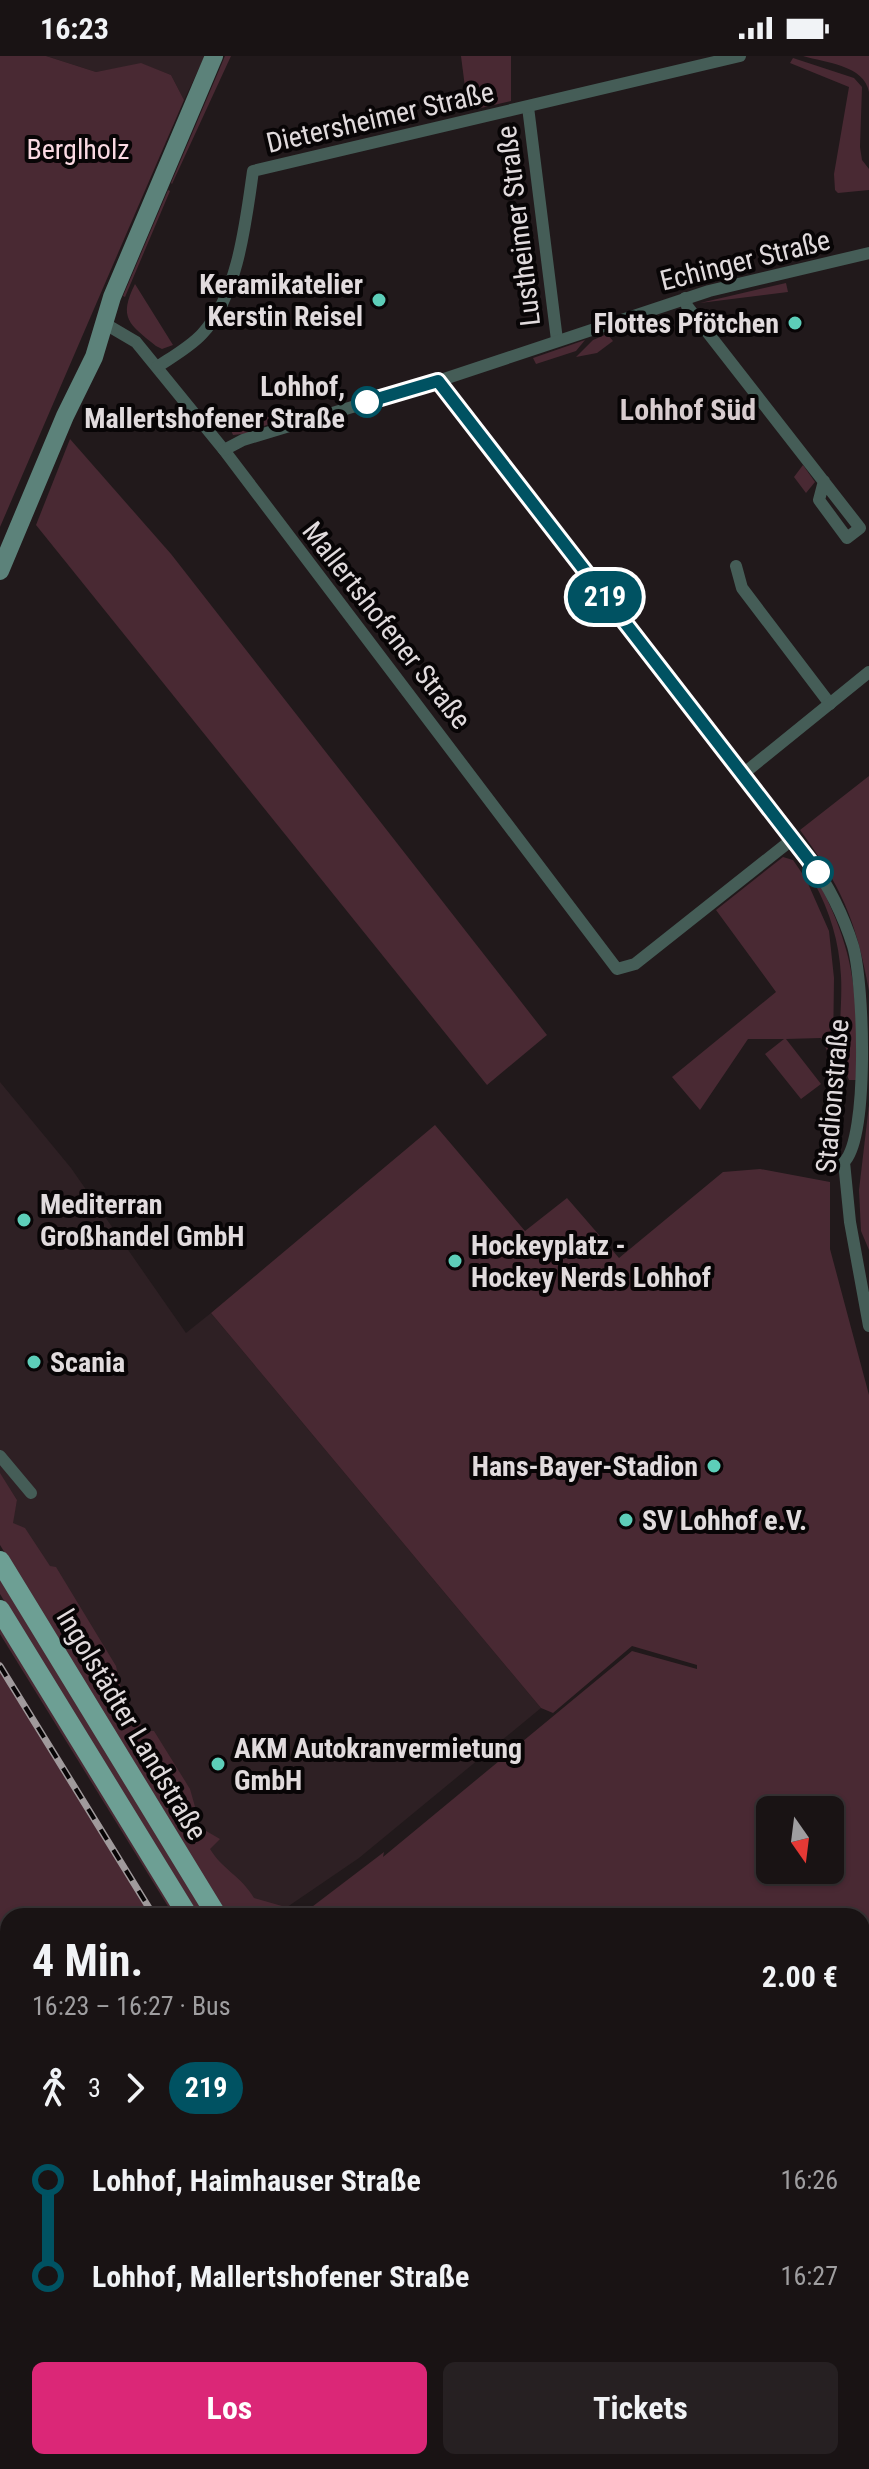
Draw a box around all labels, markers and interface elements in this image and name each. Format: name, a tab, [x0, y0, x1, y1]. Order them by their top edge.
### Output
text: 16:23	[40, 11, 109, 46]
street label: Dietersheimer Straße	[263, 75, 497, 160]
street label: Lustheimer Straße	[490, 124, 547, 328]
park label: Berglholz	[26, 133, 130, 166]
street label: Echinger Straße	[657, 223, 833, 298]
place label: Keramikatelier Kerstin Reisel	[199, 268, 363, 333]
marker: Keramikatelier Kerstin Reisel	[370, 291, 388, 309]
place label: Flottes Pfötchen	[594, 307, 779, 340]
marker: Flottes Pfötchen	[786, 314, 804, 332]
place label: Lohhof, Mallertshofener Straße	[84, 370, 345, 435]
marker: Lohhof, Mallertshofener Straße	[352, 387, 382, 417]
district label: Lohhof Süd	[620, 392, 756, 427]
street label: Mallertshofener Straße	[296, 515, 478, 735]
line badge: 219	[559, 571, 651, 623]
text: 219	[584, 580, 626, 613]
unlabelled marker	[803, 857, 833, 887]
street label: Stadionstraße	[809, 1018, 856, 1174]
place label: Mediterran Großhandel GmbH	[40, 1188, 244, 1253]
marker: Mediterran Großhandel GmbH	[15, 1211, 33, 1229]
place label: Hockeyplatz - Hockey Nerds Lohhof	[471, 1229, 711, 1294]
marker: Hockeyplatz - Hockey Nerds Lohhof	[446, 1252, 464, 1270]
place label: Scania	[50, 1346, 125, 1379]
marker: Scania	[25, 1353, 43, 1371]
place label: Hans-Bayer-Stadion	[472, 1450, 698, 1483]
marker: Hans-Bayer-Stadion	[705, 1457, 723, 1475]
place label: SV Lohhof e.V.	[642, 1504, 807, 1537]
marker: SV Lohhof e.V.	[617, 1511, 635, 1529]
street label: Ingolstädter Landstraße	[49, 1603, 214, 1846]
place label: AKM Autokranvermietung GmbH	[234, 1732, 522, 1797]
marker: AKM Autokranvermietung GmbH	[209, 1755, 227, 1773]
north arrow	[756, 1796, 844, 1884]
map controls	[756, 1796, 844, 1884]
text: 4 Min.	[32, 1935, 143, 1987]
text: 2.00 €	[762, 1959, 838, 1994]
text: 16:23 – 16:27 · Bus	[32, 1991, 231, 2021]
icon: walk	[32, 2066, 76, 2110]
icon: forward	[113, 2066, 157, 2110]
text: 219	[185, 2071, 227, 2104]
text: 3	[88, 2073, 101, 2103]
text: Lohhof, Haimhauser Straße	[92, 2163, 421, 2198]
text: 16:26	[781, 2165, 838, 2195]
text: Lohhof, Mallertshofener Straße	[92, 2259, 469, 2294]
text: 16:27	[781, 2261, 838, 2291]
button: Los	[32, 2362, 427, 2454]
button: Tickets	[443, 2362, 838, 2454]

